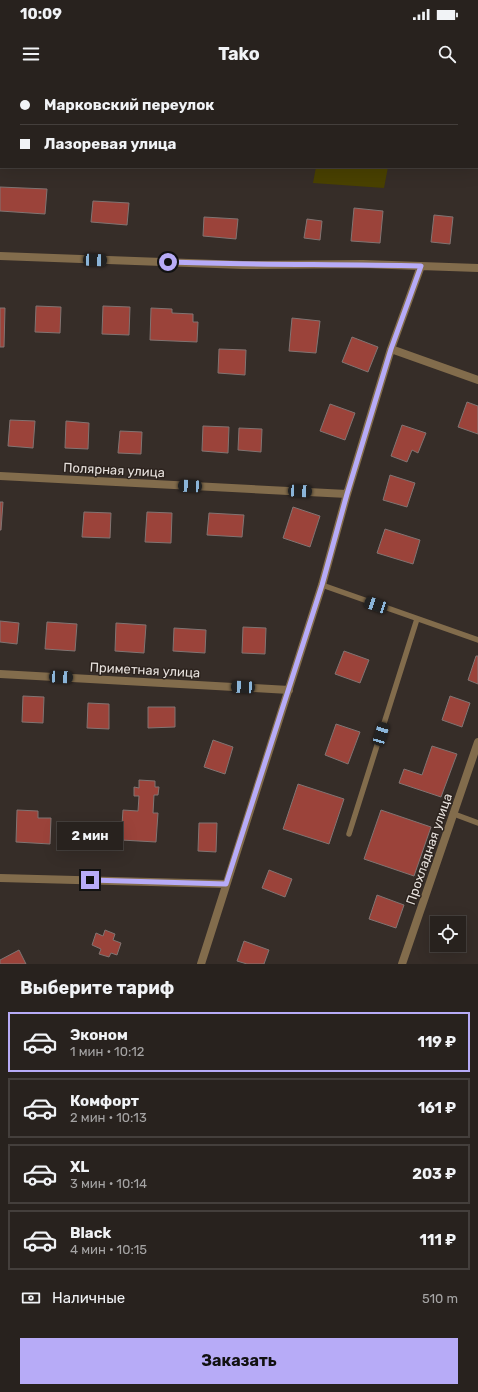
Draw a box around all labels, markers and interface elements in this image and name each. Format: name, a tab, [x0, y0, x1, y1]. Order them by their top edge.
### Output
text: 10:09	[20, 5, 62, 23]
icon: menu	[20, 43, 42, 65]
text: Tako	[218, 43, 260, 65]
icon: search	[436, 43, 458, 65]
text: Марковский переулок	[44, 96, 214, 114]
text: Лазоревая улица	[44, 135, 176, 153]
route start	[159, 253, 177, 271]
car	[83, 254, 107, 266]
street label: Полярная улица	[63, 460, 165, 480]
car	[178, 479, 202, 493]
car	[288, 484, 312, 498]
car	[363, 595, 389, 615]
street label: Приметная улица	[89, 660, 201, 680]
car	[49, 670, 73, 684]
car	[231, 680, 255, 694]
car	[372, 721, 390, 747]
street label: Прохладная улица	[403, 791, 455, 907]
callout: 2 мин	[57, 822, 123, 850]
text: 2 мин	[71, 828, 109, 843]
route end	[81, 871, 99, 889]
map controls	[430, 916, 466, 952]
button: locate	[430, 916, 466, 952]
text: Выберите тариф	[20, 977, 174, 999]
icon: car	[22, 1024, 58, 1060]
text: Эконом	[70, 1026, 128, 1044]
text: 119 ₽	[417, 1033, 456, 1051]
text: 1 мин · 10:12	[70, 1044, 144, 1059]
icon: car	[22, 1090, 58, 1126]
text: Комфорт	[70, 1092, 139, 1110]
text: 161 ₽	[418, 1099, 456, 1117]
text: 2 мин · 10:13	[70, 1110, 147, 1125]
icon: car	[22, 1156, 58, 1192]
text: XL	[70, 1158, 89, 1176]
text: 203 ₽	[412, 1165, 456, 1183]
text: 3 мин · 10:14	[70, 1176, 147, 1191]
icon: car	[22, 1222, 58, 1258]
text: Black	[70, 1224, 111, 1242]
text: 111 ₽	[420, 1231, 456, 1249]
text: 4 мин · 10:15	[70, 1242, 147, 1257]
icon: cash	[20, 1287, 42, 1309]
text: Наличные	[52, 1289, 125, 1307]
text: 510 m	[422, 1291, 458, 1306]
button: Заказать	[20, 1338, 458, 1384]

